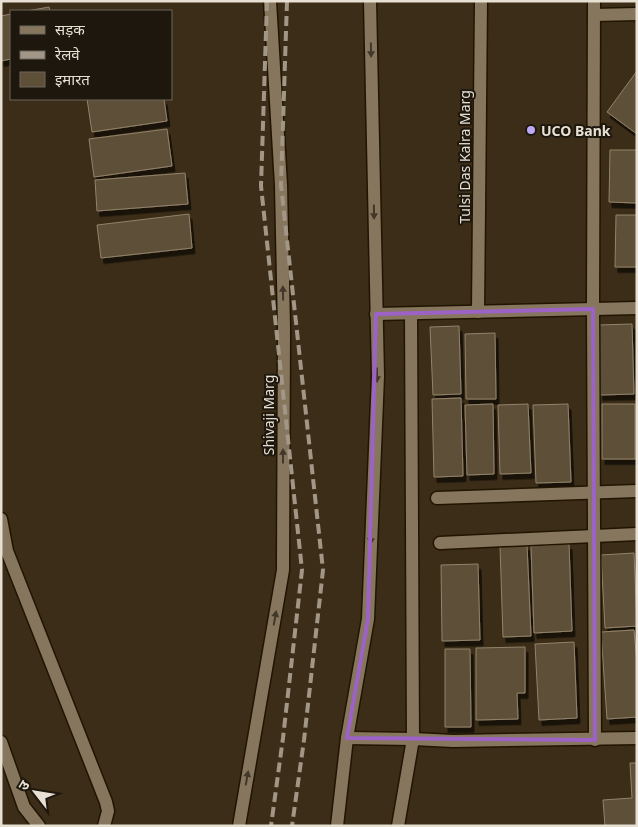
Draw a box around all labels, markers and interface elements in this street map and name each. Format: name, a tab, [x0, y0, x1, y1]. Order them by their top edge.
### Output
legend	[10, 10, 172, 100]
text: सड़क	[55, 19, 85, 39]
one-way arrow	[367, 42, 375, 58]
text: रेलवे	[54, 44, 80, 64]
text: इमारत	[55, 69, 90, 89]
street label: Tulsi Das Kalra Marg	[455, 90, 474, 224]
place label: UCO Bank	[541, 121, 611, 140]
marker: UCO Bank	[525, 124, 537, 136]
one-way arrow	[370, 205, 378, 221]
one-way arrow	[279, 285, 287, 301]
one-way arrow	[373, 367, 381, 383]
street label: Shivaji Marg	[259, 375, 278, 455]
one-way arrow	[279, 448, 287, 464]
one-way arrow	[367, 530, 375, 546]
one-way arrow	[271, 609, 279, 625]
north arrow	[10, 767, 60, 817]
one-way arrow	[244, 769, 252, 785]
text: उ	[13, 776, 34, 793]

